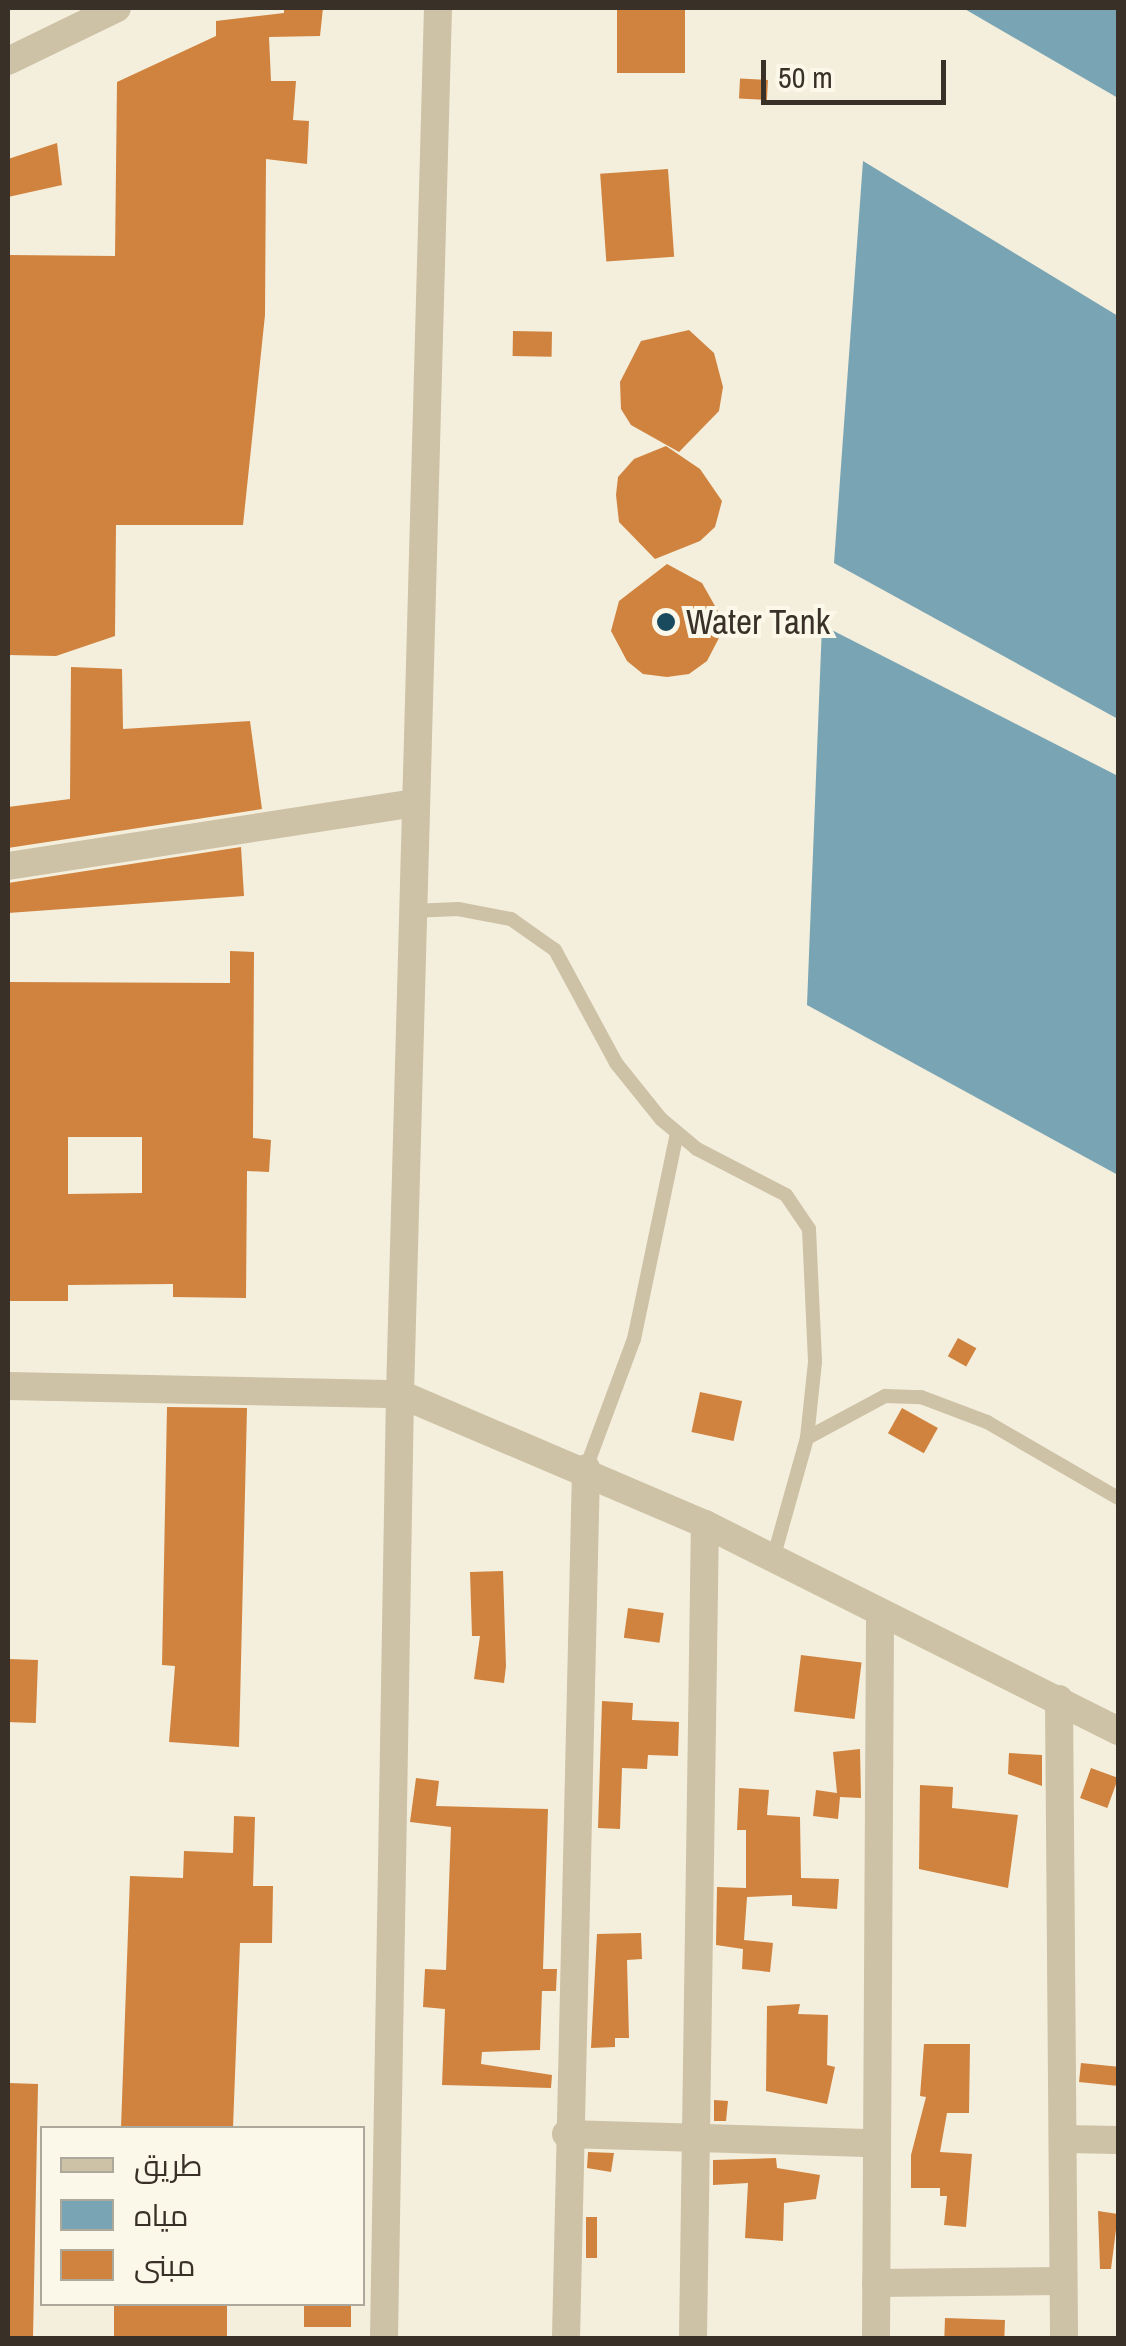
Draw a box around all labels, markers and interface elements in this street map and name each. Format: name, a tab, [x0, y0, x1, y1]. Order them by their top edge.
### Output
scale bar	[766, 40, 951, 102]
text: 50 m	[778, 57, 833, 97]
place label: Water Tank	[686, 601, 831, 643]
marker: Water Tank	[655, 611, 677, 633]
legend	[40, 2126, 365, 2306]
text: طريق	[134, 2145, 203, 2185]
text: مياه	[134, 2195, 188, 2235]
text: مبنى	[134, 2245, 195, 2285]

